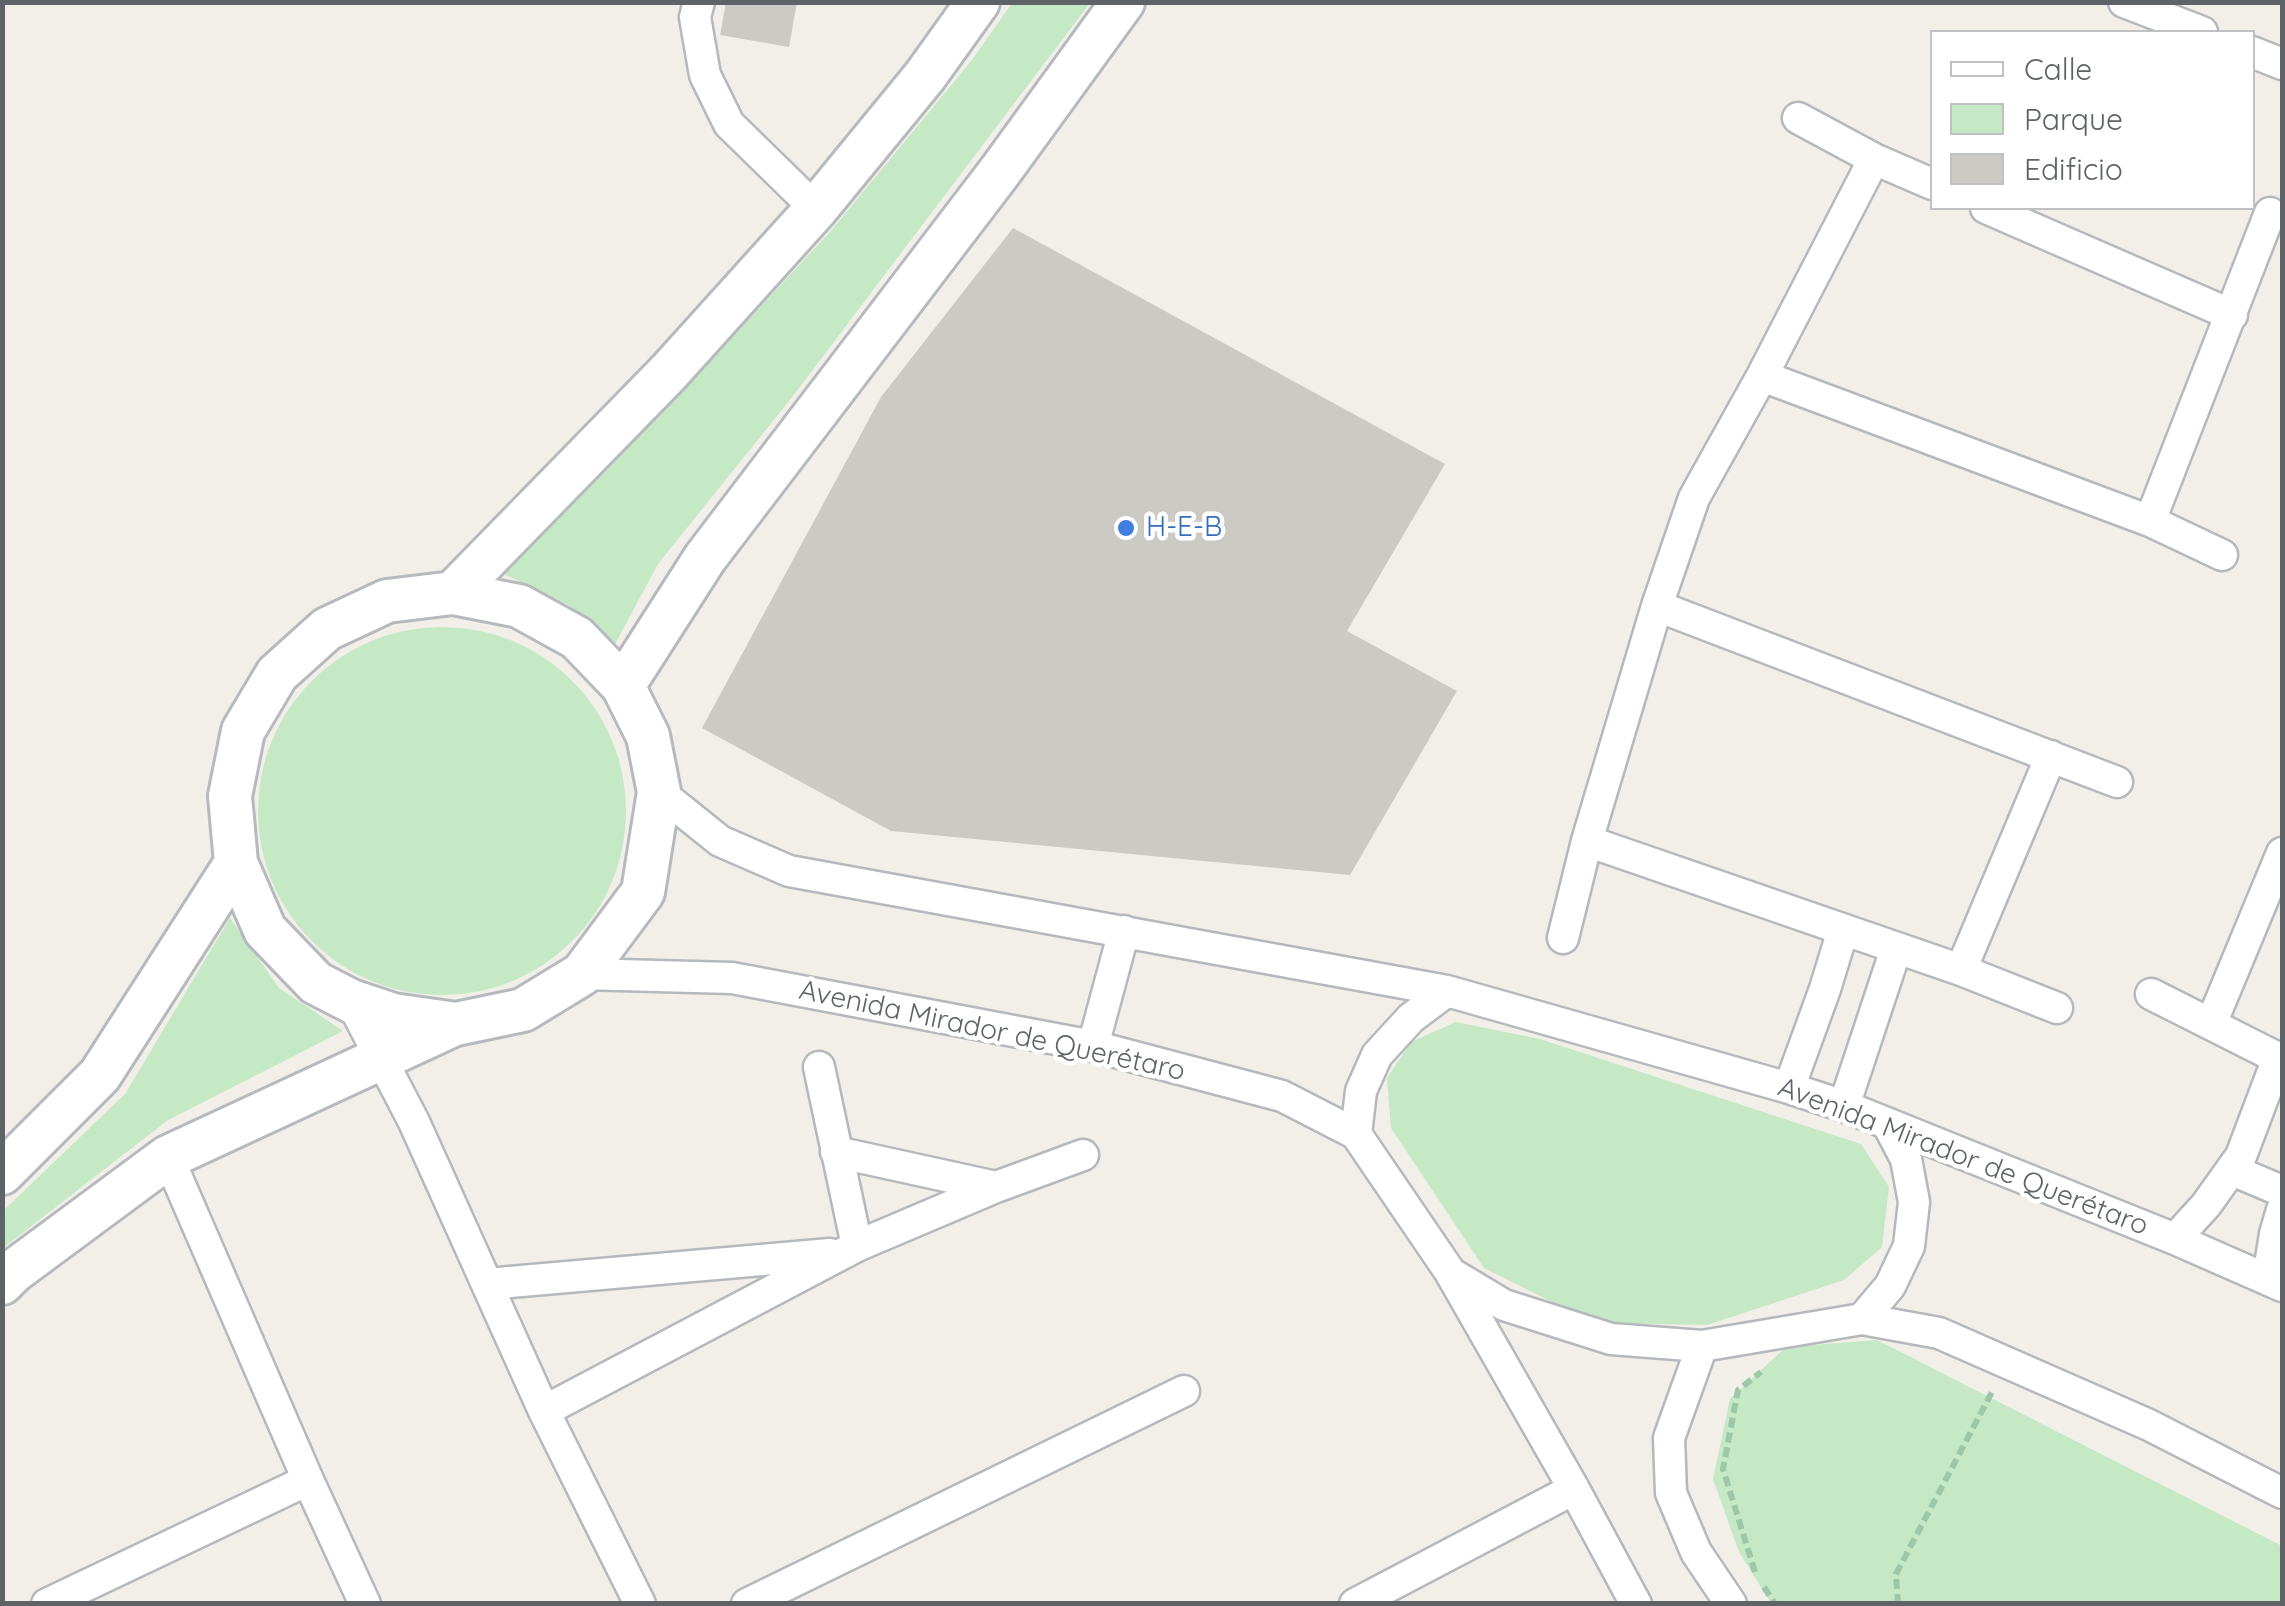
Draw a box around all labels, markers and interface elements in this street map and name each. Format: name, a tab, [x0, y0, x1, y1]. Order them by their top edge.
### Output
legend	[1930, 30, 2255, 210]
text: Calle	[2024, 50, 2092, 88]
text: Parque	[2024, 100, 2123, 138]
text: Edificio	[2024, 150, 2123, 188]
place label: H-E-B	[1146, 511, 1222, 545]
marker: H-E-B	[1115, 517, 1137, 539]
street label: Avenida Mirador de Querétaro	[796, 974, 1188, 1088]
street label: Avenida Mirador de Querétaro	[1773, 1071, 2153, 1243]

